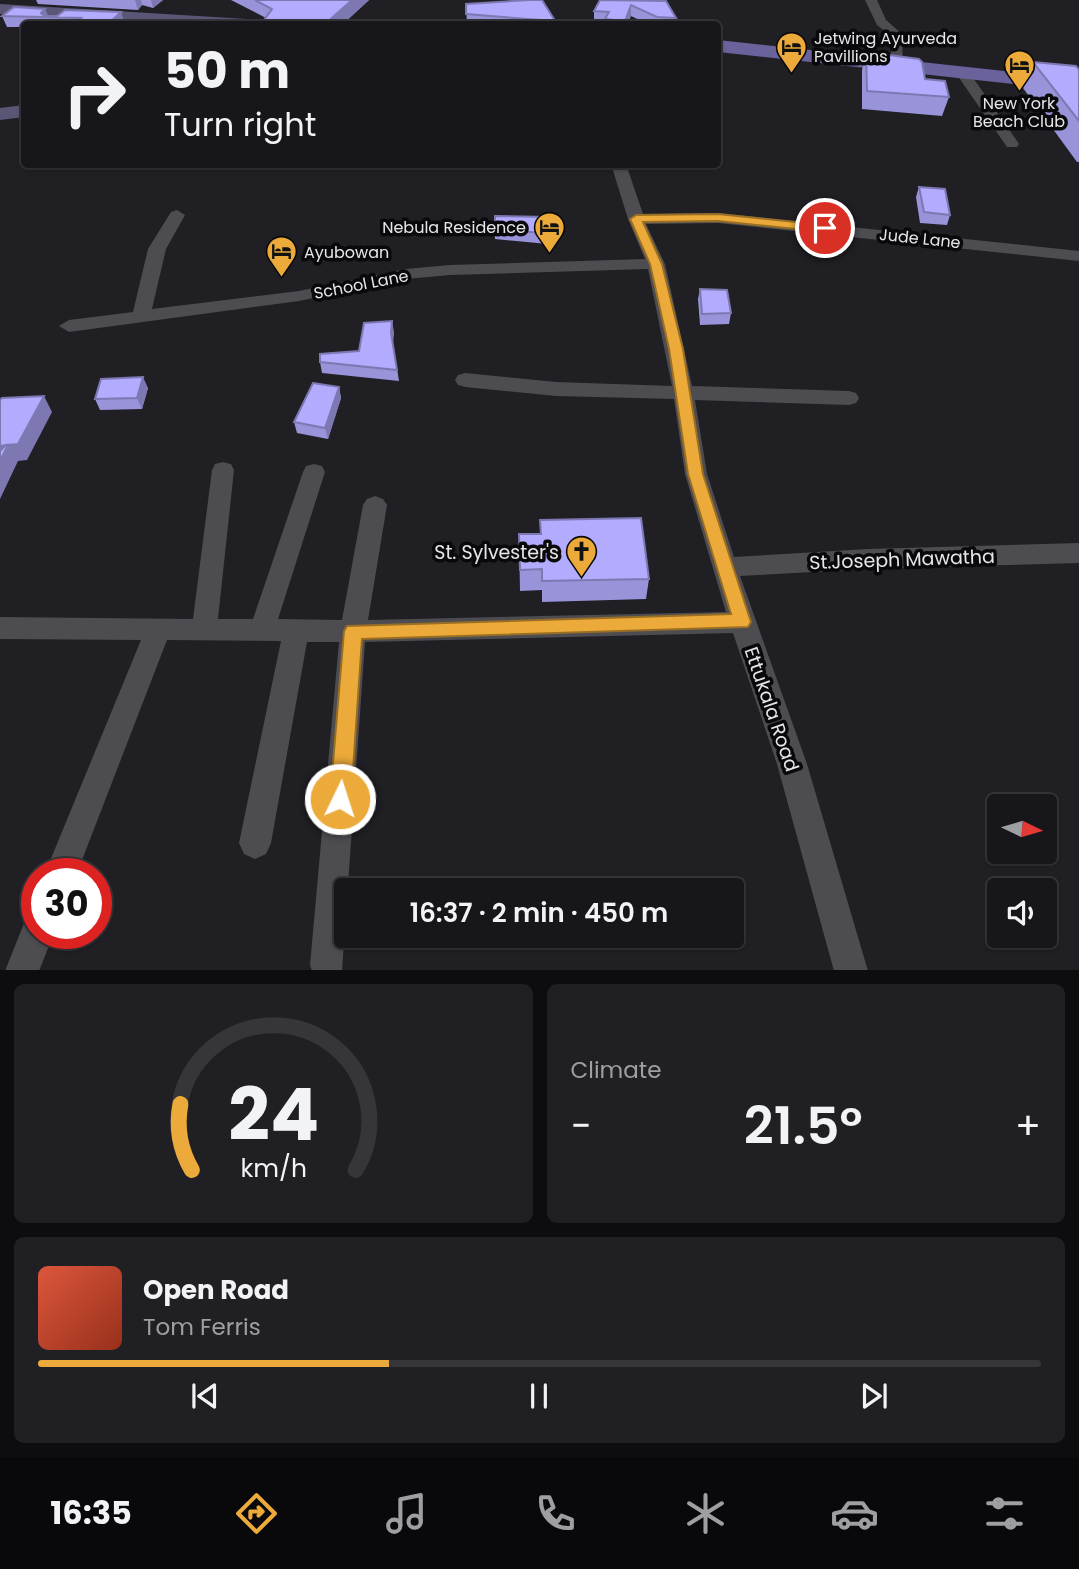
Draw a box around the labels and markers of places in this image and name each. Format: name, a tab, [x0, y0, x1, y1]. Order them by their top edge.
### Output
place label: Jetwing Ayurveda Pavillions	[814, 27, 957, 68]
hotel icon: Jetwing Ayurveda Pavillions	[774, 30, 808, 74]
hotel icon: New York Beach Club	[1002, 49, 1036, 93]
place label: New York Beach Club	[973, 92, 1065, 133]
pin	[795, 198, 855, 258]
hotel icon: Nebula Residence	[532, 210, 566, 254]
place label: Nebula Residence	[382, 216, 526, 239]
hotel icon: Ayubowan	[264, 235, 298, 279]
place label: Ayubowan	[304, 241, 389, 264]
church icon: St. Sylvester's	[565, 535, 599, 579]
place label: St. Sylvester's	[434, 539, 559, 566]

